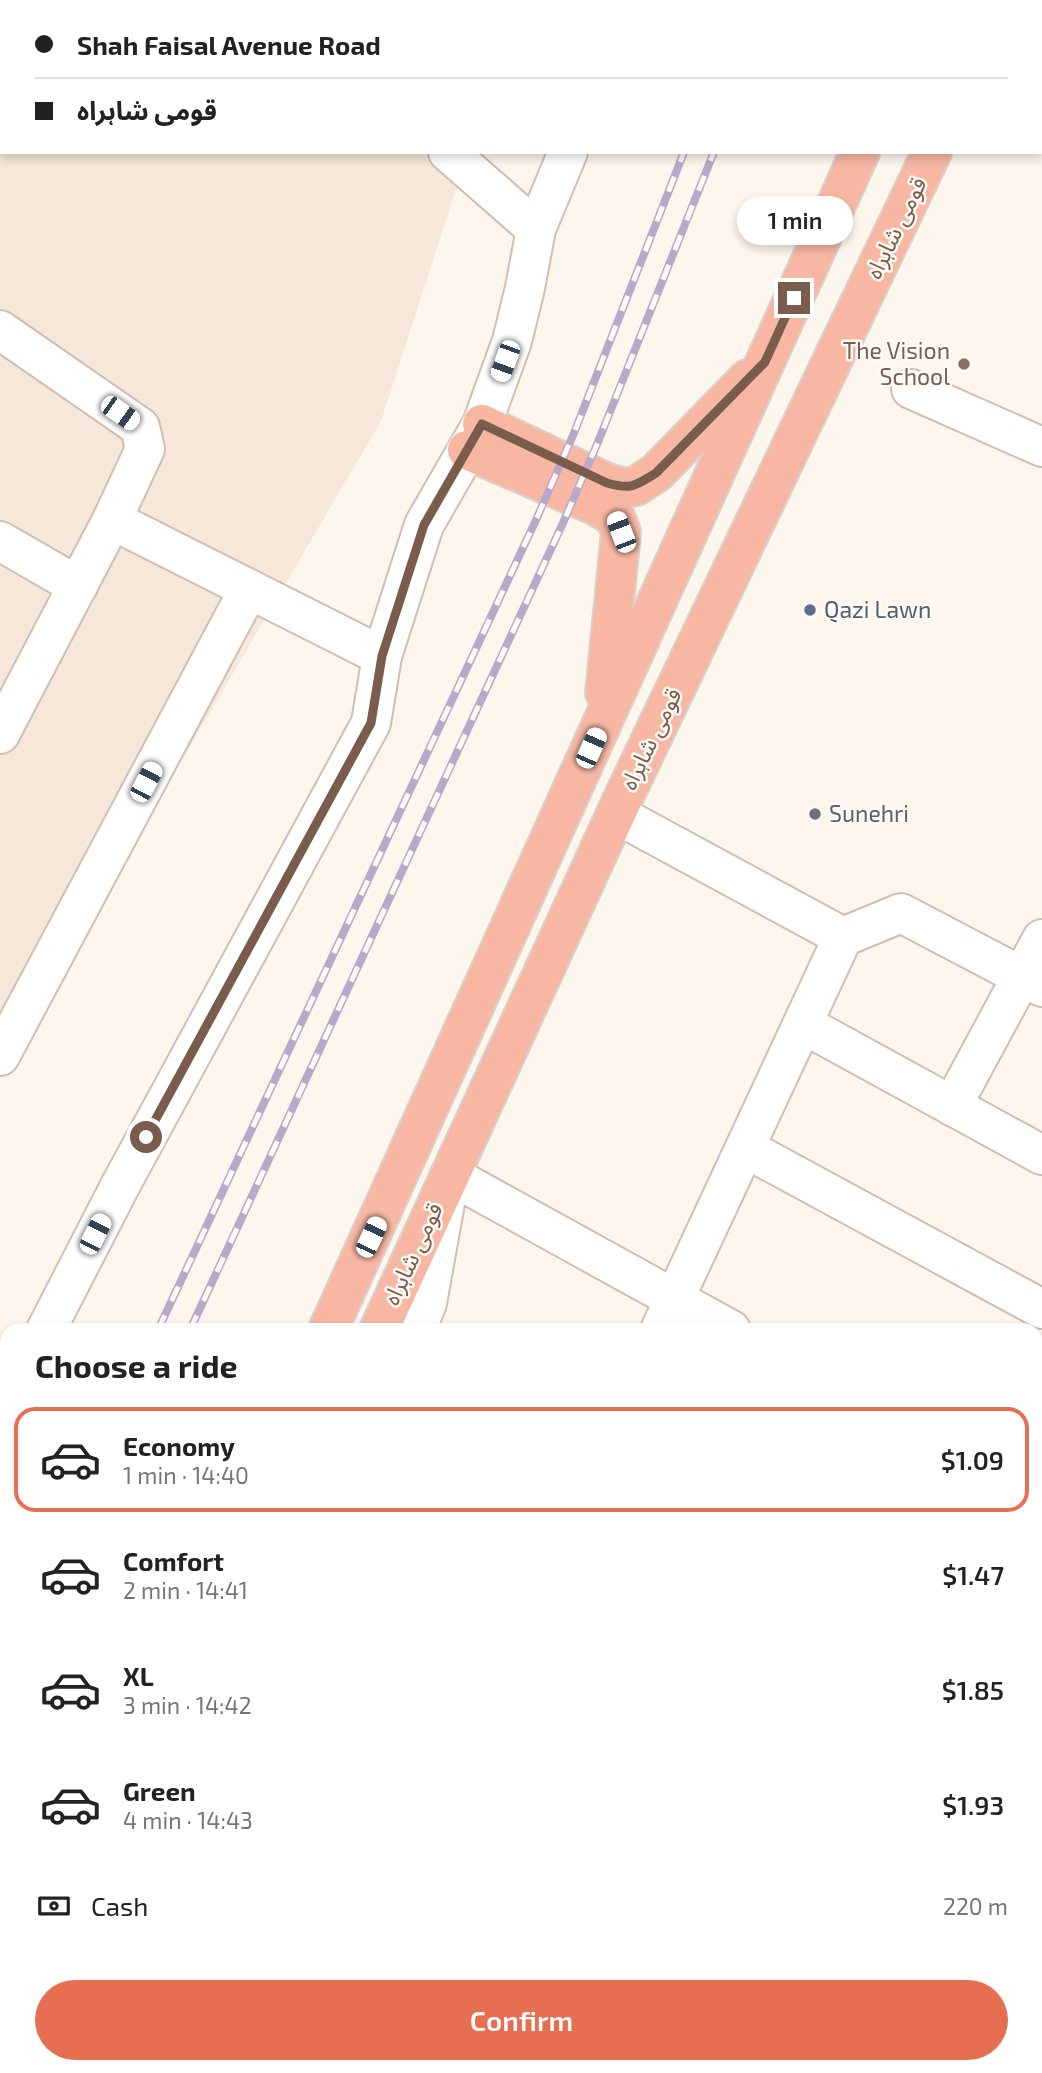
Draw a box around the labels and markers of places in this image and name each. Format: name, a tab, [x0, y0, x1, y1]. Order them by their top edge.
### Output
place label: The Vision School	[843, 336, 950, 390]
marker: The Vision School	[956, 356, 972, 372]
place label: Qazi Lawn	[824, 595, 931, 623]
marker: Qazi Lawn	[802, 602, 818, 618]
place label: Sunehri	[829, 799, 909, 827]
marker: Sunehri	[807, 806, 823, 822]

